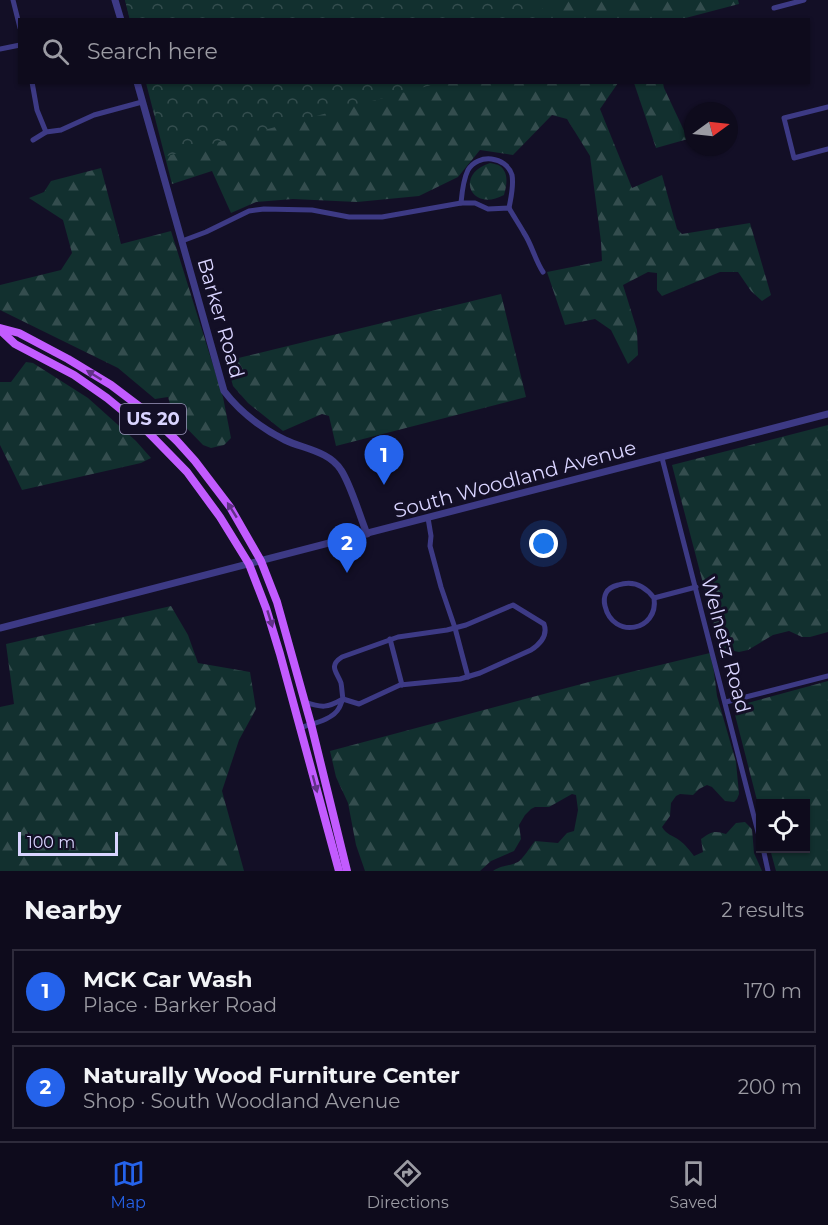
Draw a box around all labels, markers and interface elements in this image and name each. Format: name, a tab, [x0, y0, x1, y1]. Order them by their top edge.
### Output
search box	[18, 18, 810, 84]
icon: search	[39, 35, 72, 68]
text: Search here	[87, 38, 218, 65]
north arrow	[684, 102, 738, 156]
street label: Barker Road	[192, 255, 250, 381]
one-way arrow	[86, 369, 102, 380]
road number: US 20	[120, 404, 186, 434]
street label: South Woodland Avenue	[391, 435, 639, 523]
pin: 1	[364, 436, 404, 485]
one-way arrow	[226, 502, 237, 519]
pin: 2	[328, 524, 366, 573]
your location	[529, 529, 558, 558]
street label: Welnetz Road	[696, 574, 756, 716]
one-way arrow	[265, 610, 275, 628]
one-way arrow	[311, 775, 320, 793]
map controls	[756, 799, 810, 853]
button: locate	[756, 799, 810, 853]
scale bar	[18, 829, 118, 856]
text: 100 m	[27, 833, 75, 852]
text: Nearby	[24, 894, 121, 926]
text: 2 results	[721, 898, 804, 922]
text: MCK Car Wash	[83, 966, 252, 993]
text: 1	[42, 979, 49, 1003]
text: 170 m	[744, 979, 802, 1003]
text: Place · Barker Road	[83, 993, 277, 1017]
text: Naturally Wood Furniture Center	[83, 1062, 460, 1089]
text: 2	[40, 1075, 51, 1099]
text: 200 m	[738, 1075, 802, 1099]
text: Shop · South Woodland Avenue	[83, 1089, 400, 1113]
tab: Map	[110, 1157, 146, 1212]
tab: Directions	[367, 1157, 449, 1212]
tab: Saved	[670, 1157, 718, 1212]

